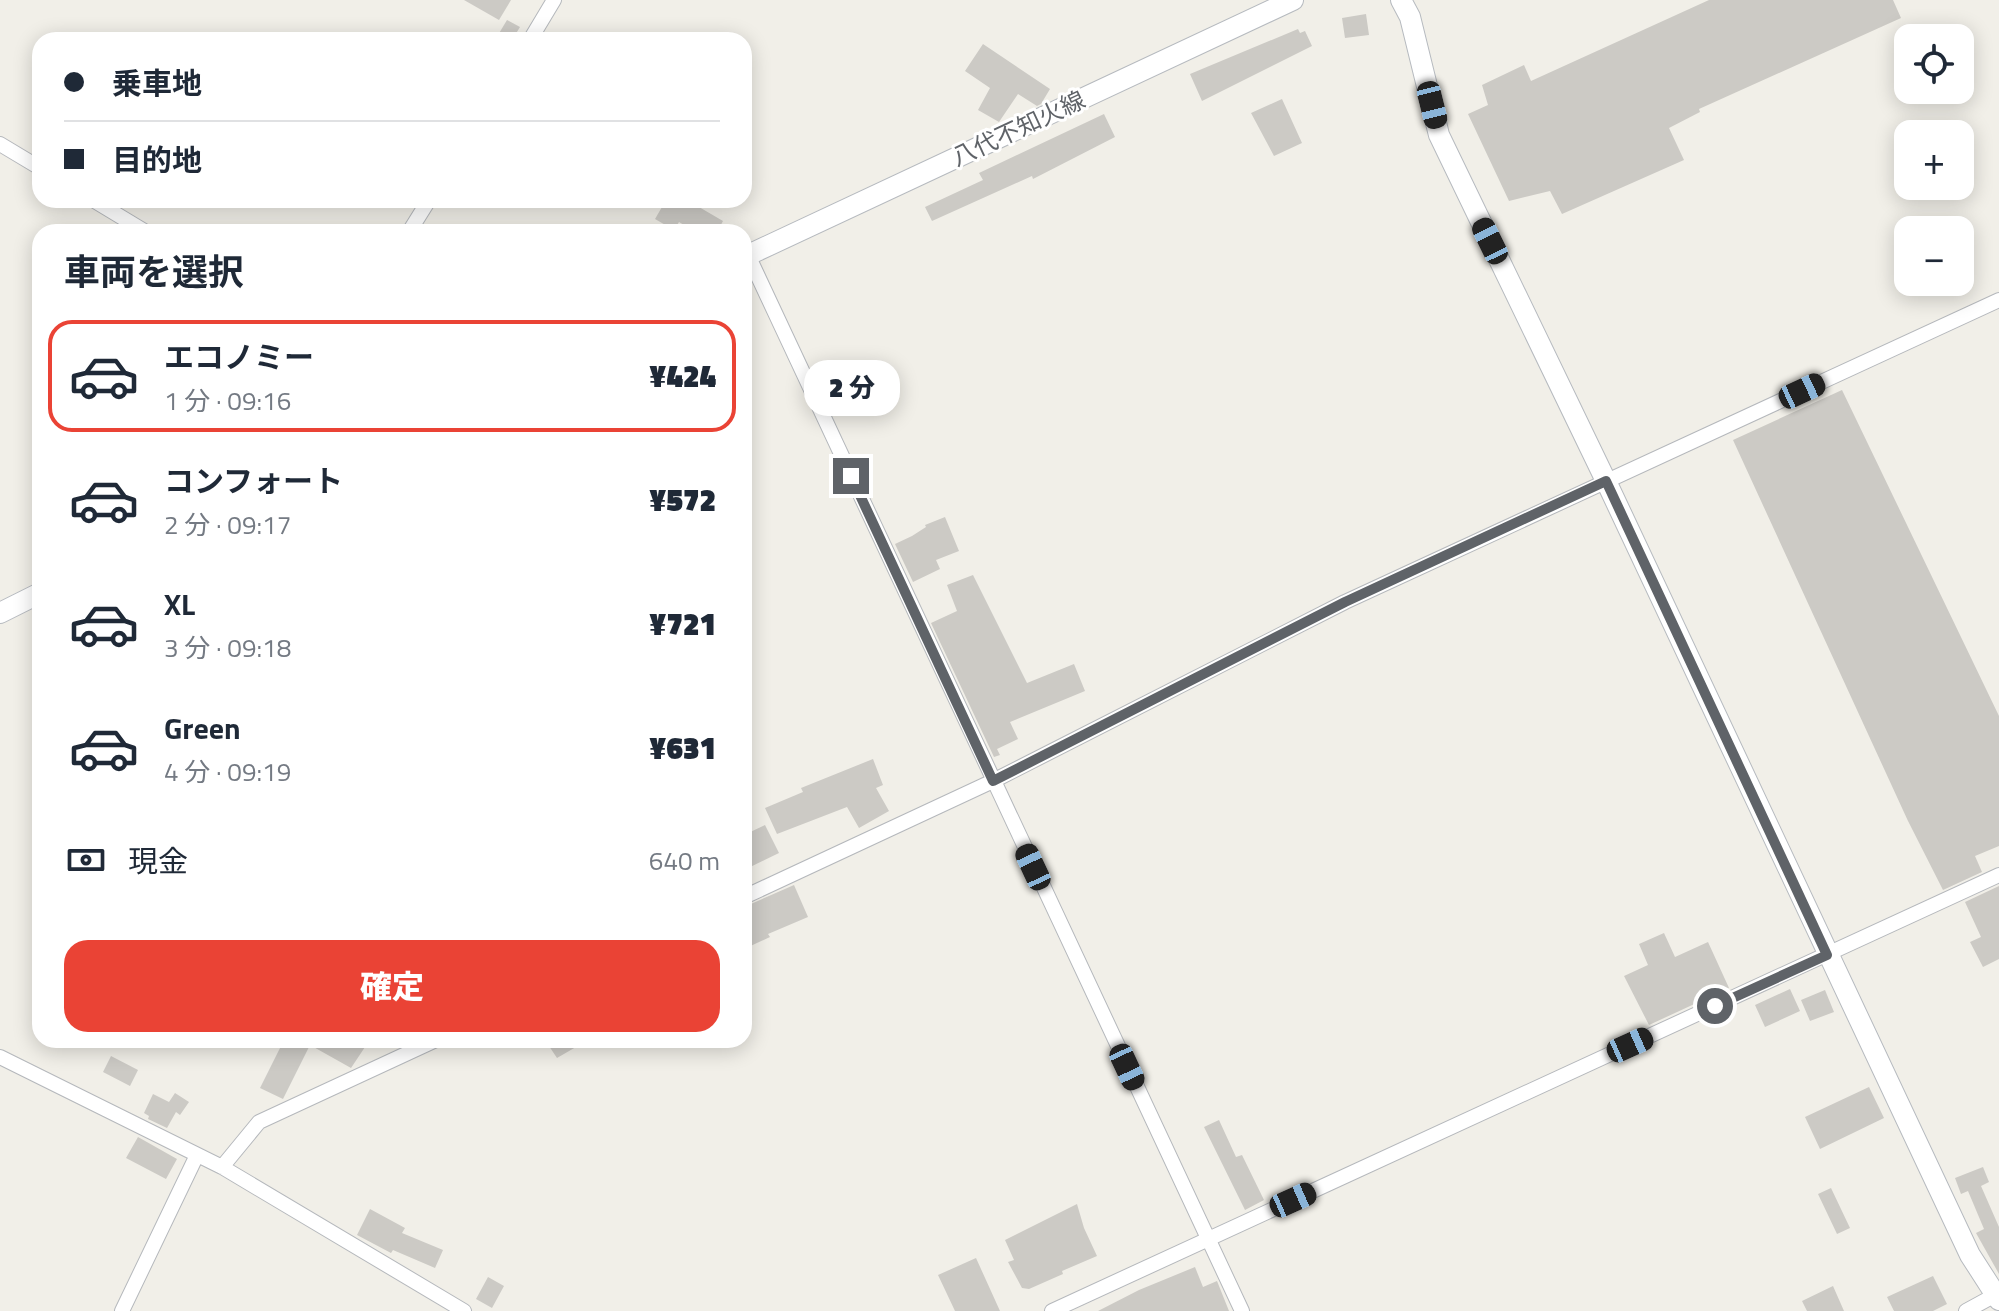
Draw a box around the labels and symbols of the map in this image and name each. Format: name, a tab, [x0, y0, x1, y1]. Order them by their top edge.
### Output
car	[1415, 79, 1449, 131]
street label: 八代不知火線	[945, 81, 1091, 175]
car	[1469, 214, 1511, 268]
callout: 2 分	[803, 360, 899, 416]
car	[1775, 370, 1829, 412]
route end	[833, 458, 869, 494]
car	[1012, 840, 1054, 894]
route start	[1697, 988, 1733, 1024]
car	[1603, 1024, 1657, 1066]
car	[1106, 1040, 1148, 1094]
car	[1266, 1179, 1320, 1221]

